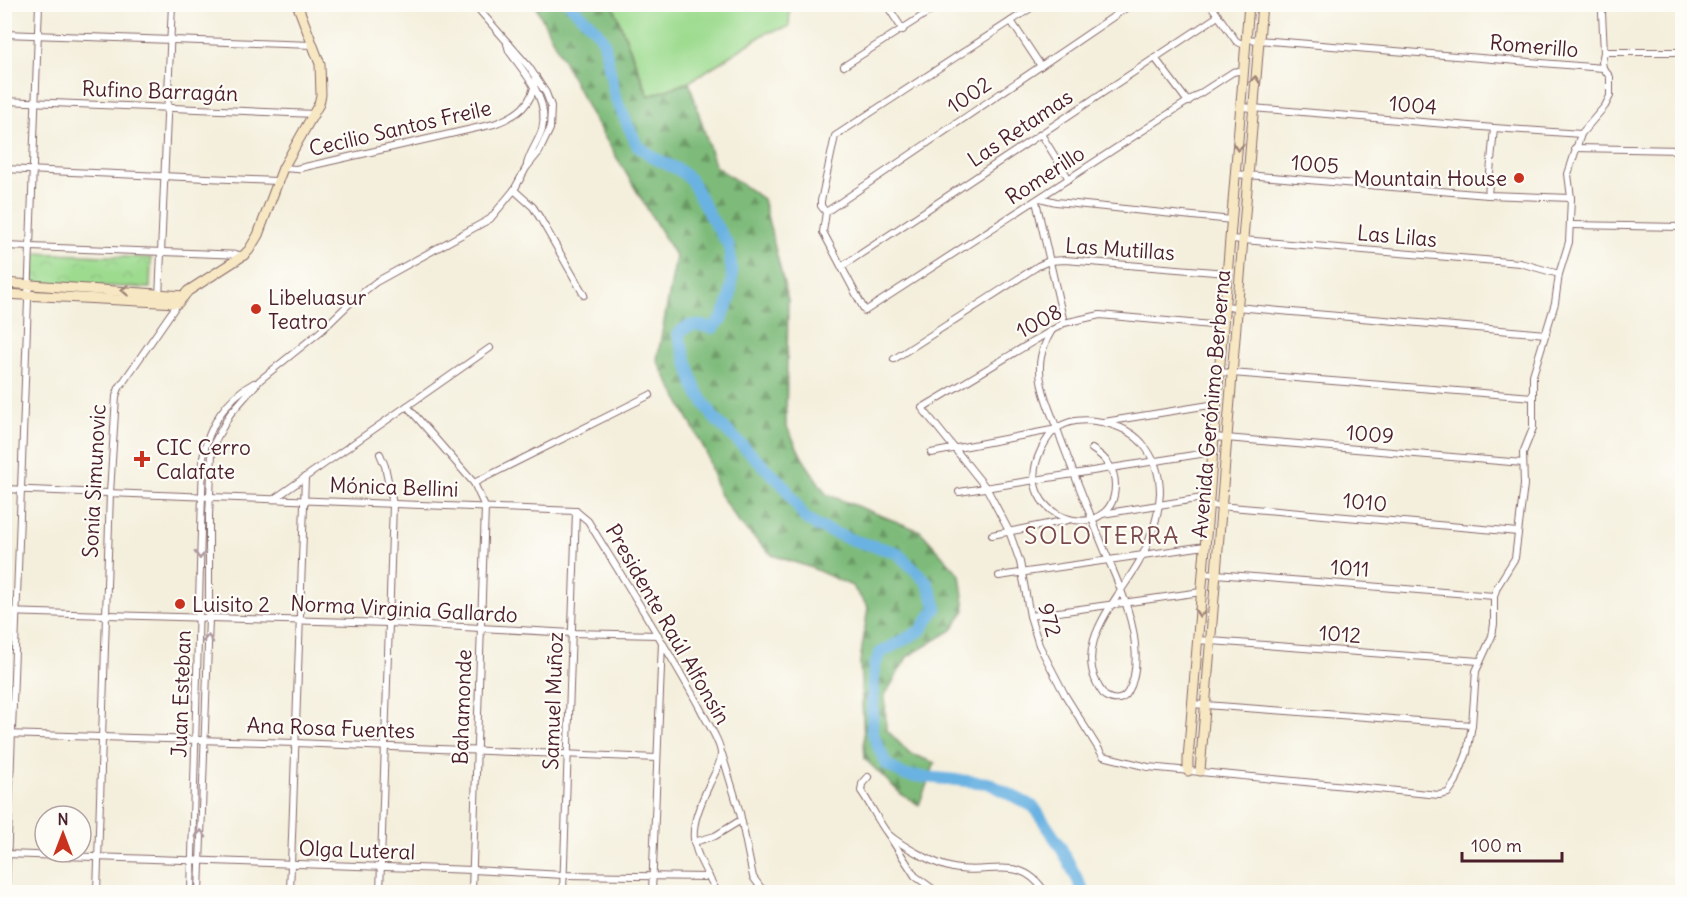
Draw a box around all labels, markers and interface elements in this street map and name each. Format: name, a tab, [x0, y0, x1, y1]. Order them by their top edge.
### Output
street label: Romerillo	[1488, 29, 1580, 63]
street label: 1002	[942, 71, 996, 119]
street label: Rufino Barragán	[81, 75, 239, 107]
one-way arrow	[1249, 76, 1262, 85]
street label: Las Retamas	[962, 83, 1078, 173]
street label: 1004	[1388, 89, 1438, 121]
street label: Cecilio Santos Freile	[306, 94, 494, 162]
street label: Romerillo	[1000, 139, 1090, 211]
one-way arrow	[1232, 142, 1245, 151]
street label: 1005	[1290, 148, 1340, 180]
place label: Mountain House	[1353, 165, 1507, 192]
marker: Mountain House	[1512, 171, 1526, 185]
street label: Las Lilas	[1356, 219, 1438, 253]
street label: Las Mutillas	[1064, 232, 1176, 266]
street label: Avenida Gerónimo Berberna	[1186, 269, 1236, 539]
one-way arrow	[121, 284, 130, 297]
place label: Libeluasur Teatro	[268, 284, 367, 335]
street label: 1008	[1011, 298, 1067, 344]
marker: Libeluasur Teatro	[249, 302, 263, 316]
street label: Sonia Simunovic	[76, 403, 112, 559]
street label: 1009	[1345, 418, 1395, 450]
place label: CIC Cerro Calafate	[156, 434, 251, 485]
marker: CIC Cerro Calafate	[133, 450, 151, 468]
street label: Mónica Bellini	[329, 471, 459, 503]
street label: 1010	[1342, 487, 1388, 517]
street label: Presidente Raúl Alfonsín	[600, 519, 736, 729]
district label: SOLO TERRA	[1024, 520, 1180, 550]
one-way arrow	[194, 551, 207, 560]
street label: 1011	[1330, 553, 1370, 583]
street label: Norma Virginia Gallardo	[290, 590, 518, 628]
place label: Luisito 2	[192, 591, 270, 618]
marker: Luisito 2	[173, 597, 187, 611]
street label: 972	[1032, 600, 1068, 640]
one-way arrow	[1193, 609, 1206, 618]
street label: 1012	[1318, 619, 1362, 649]
street label: Juan Esteban	[165, 630, 197, 758]
street label: Samuel Muñoz	[537, 631, 569, 771]
one-way arrow	[201, 635, 214, 644]
street label: Bahamonde	[446, 649, 478, 765]
street label: Ana Rosa Fuentes	[246, 712, 416, 744]
north arrow	[33, 804, 93, 864]
text: N	[57, 809, 69, 829]
scale bar	[1462, 825, 1562, 863]
one-way arrow	[195, 830, 208, 839]
street label: Olga Luteral	[298, 834, 416, 866]
text: 100 m	[1471, 834, 1522, 857]

